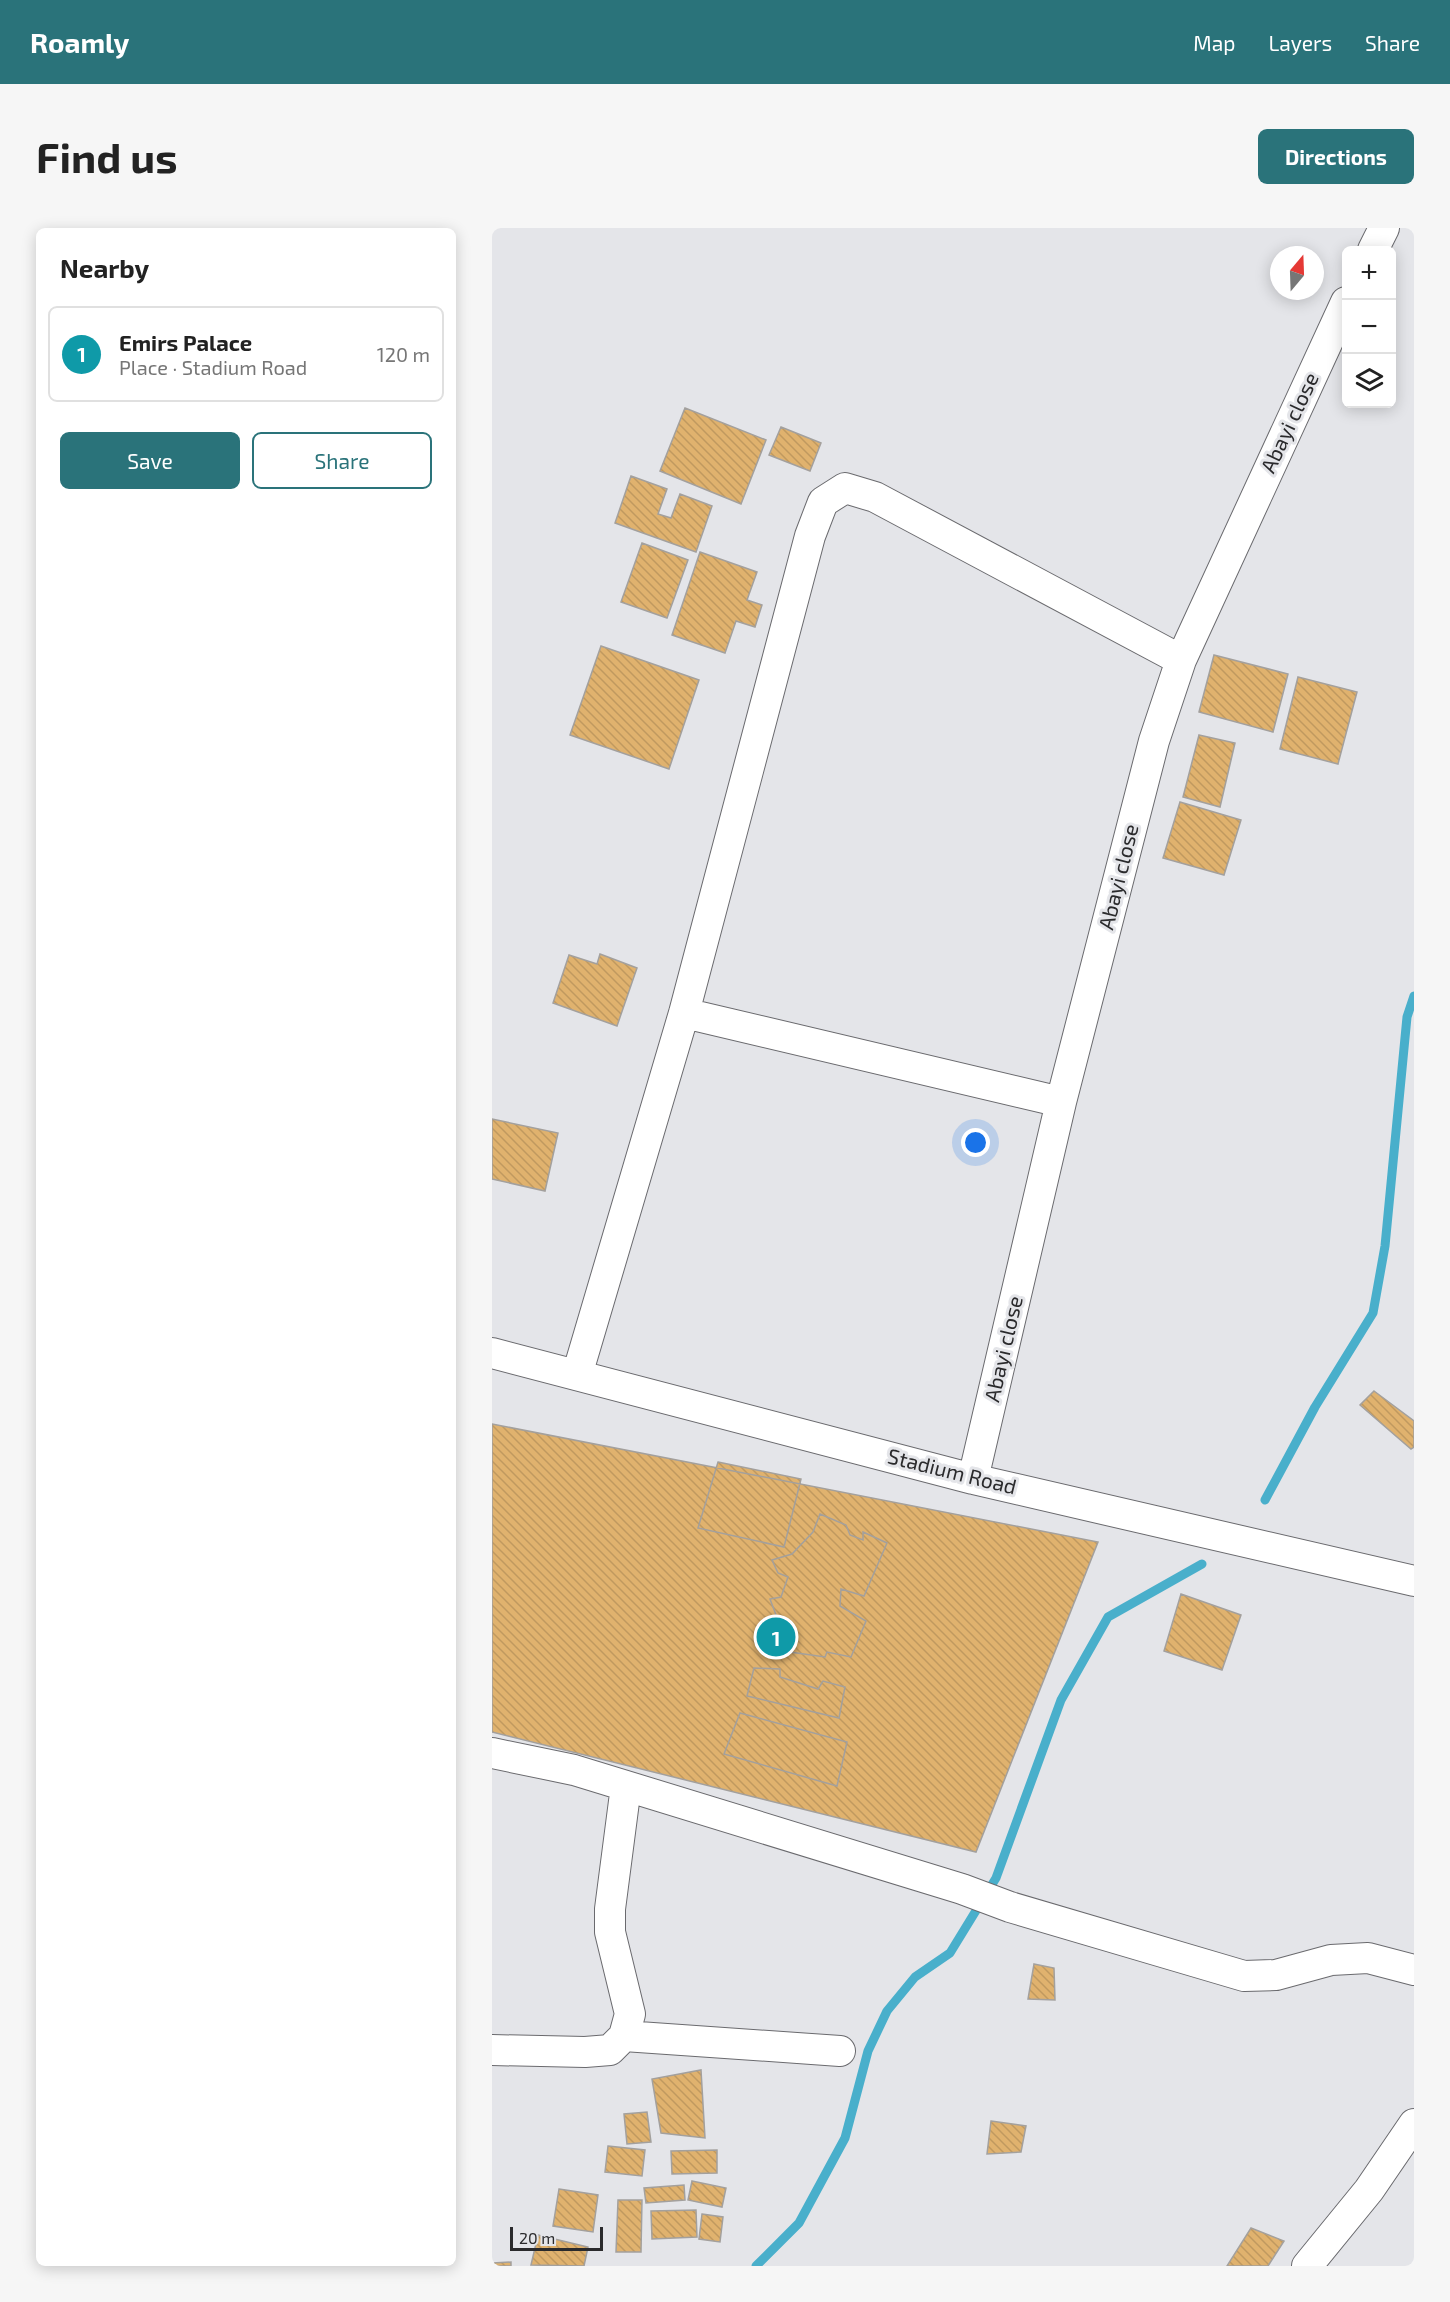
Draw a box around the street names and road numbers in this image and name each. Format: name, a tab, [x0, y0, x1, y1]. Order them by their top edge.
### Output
street label: Abayi close	[1255, 368, 1323, 477]
street label: Abayi close	[1092, 821, 1143, 932]
street label: Abayi close	[978, 1293, 1027, 1404]
street label: Stadium Road	[885, 1442, 1019, 1499]

